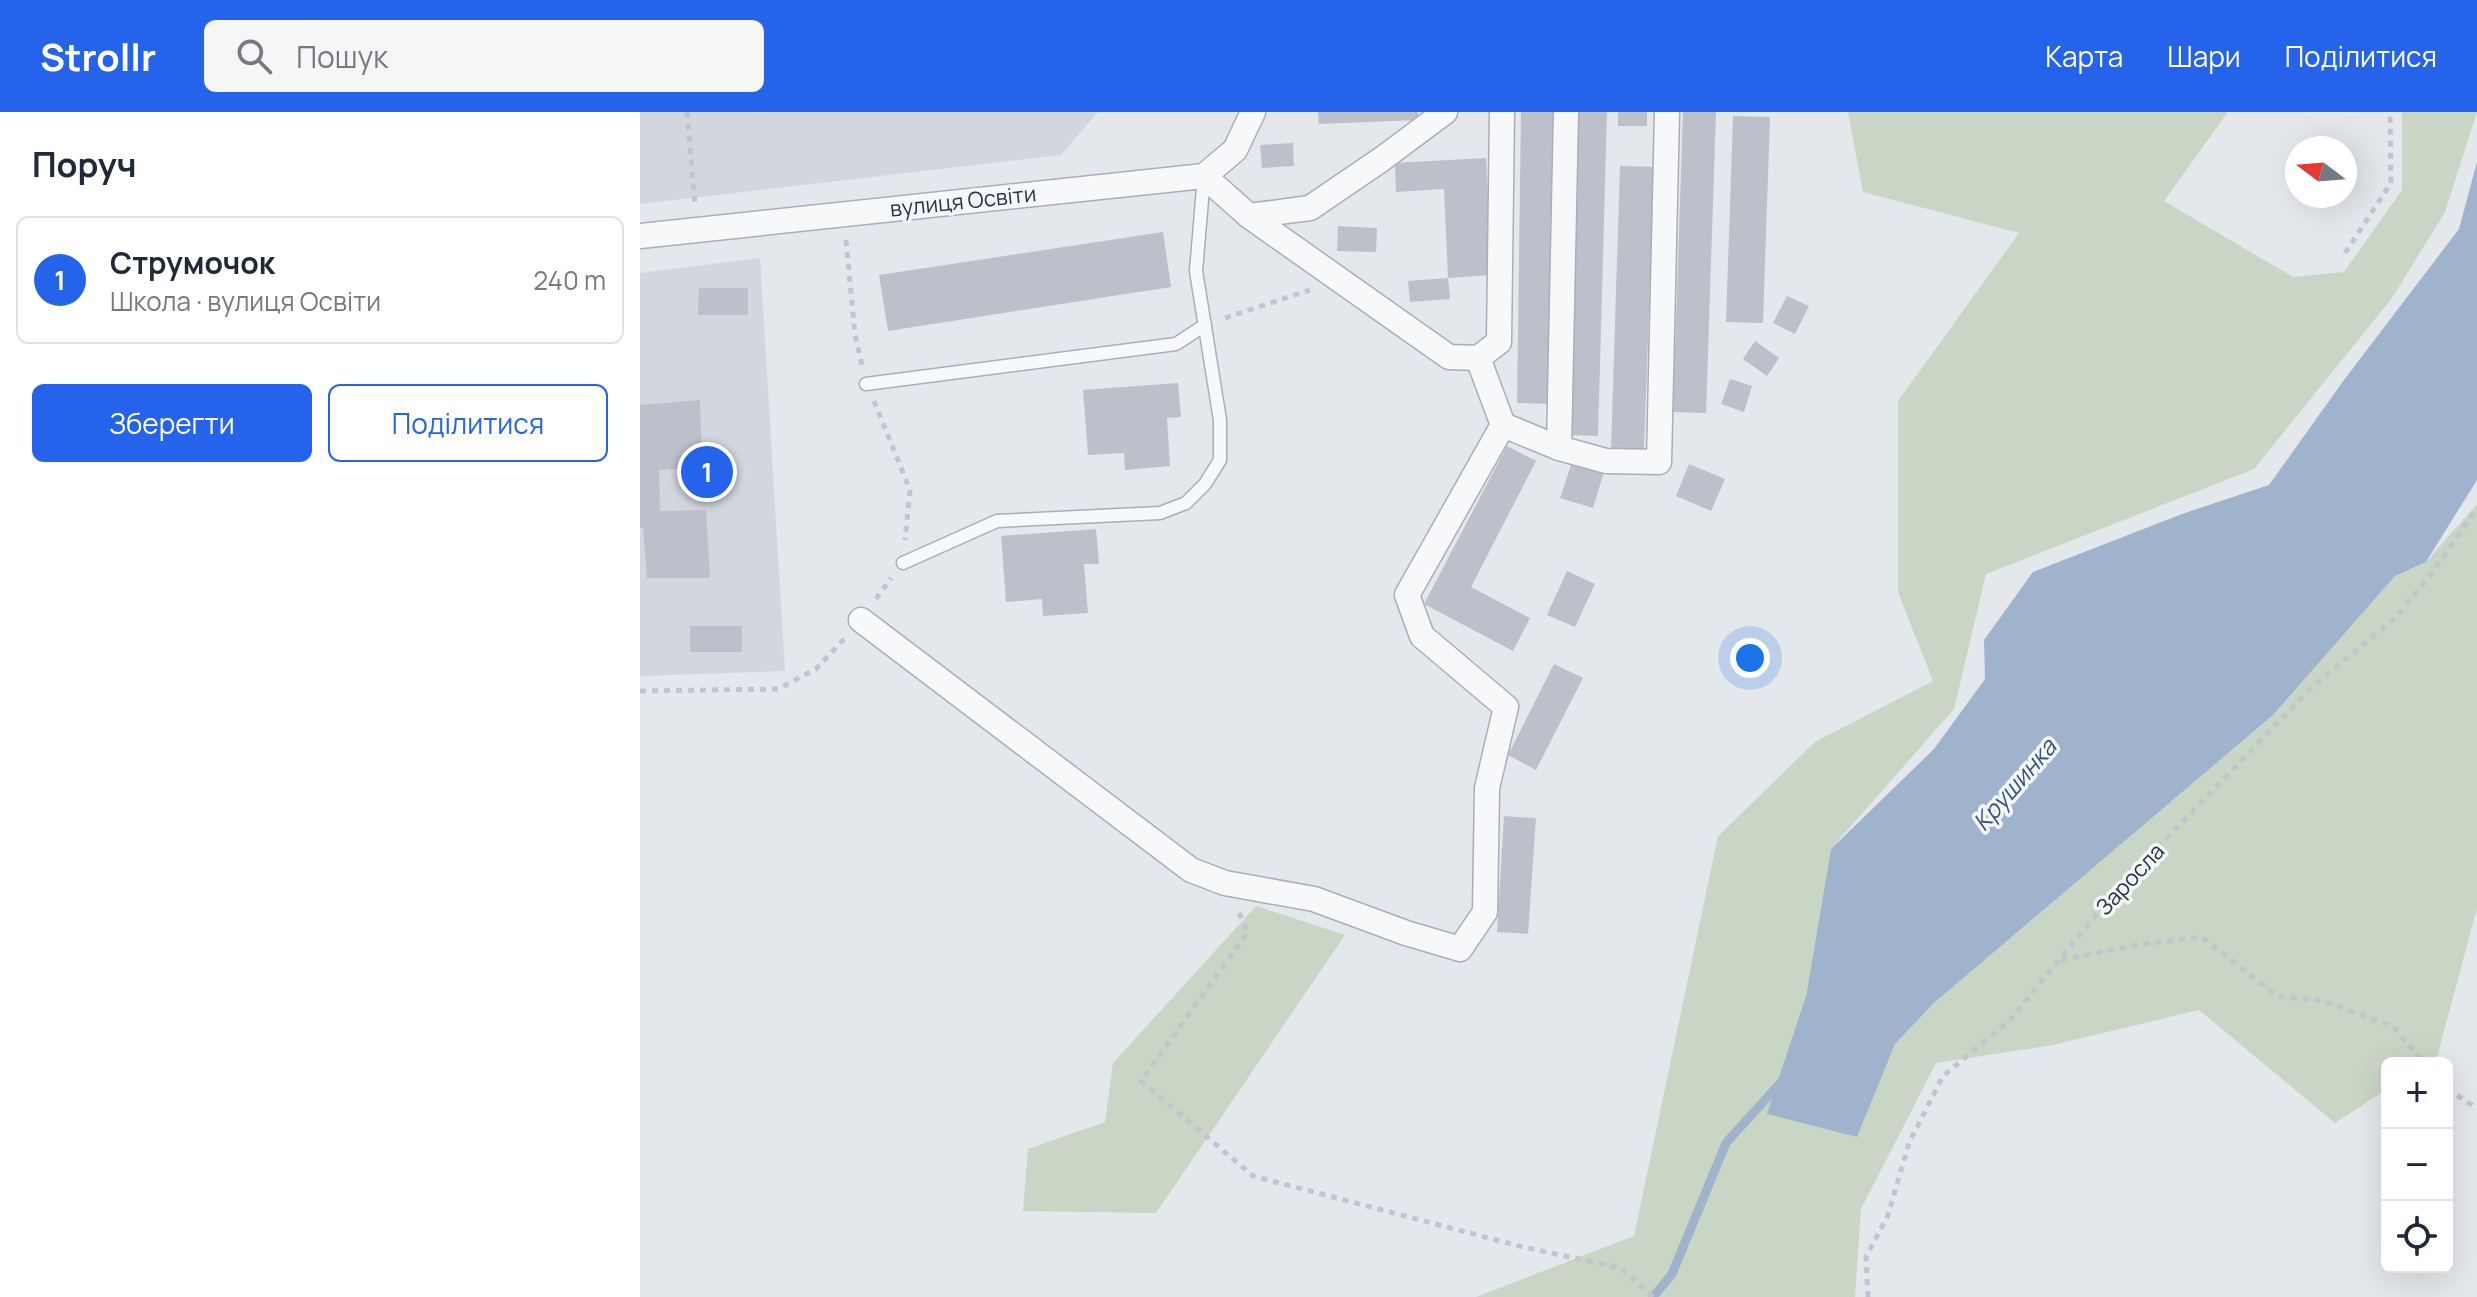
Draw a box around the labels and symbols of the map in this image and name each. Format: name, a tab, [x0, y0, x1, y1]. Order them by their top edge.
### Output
north arrow	[2285, 136, 2357, 208]
street label: вулиця Освіти	[888, 178, 1038, 224]
pin: 1	[681, 442, 733, 502]
your location	[1730, 638, 1770, 678]
water label: Крушинка	[1965, 730, 2064, 837]
street label: Заросла	[2089, 837, 2171, 921]

